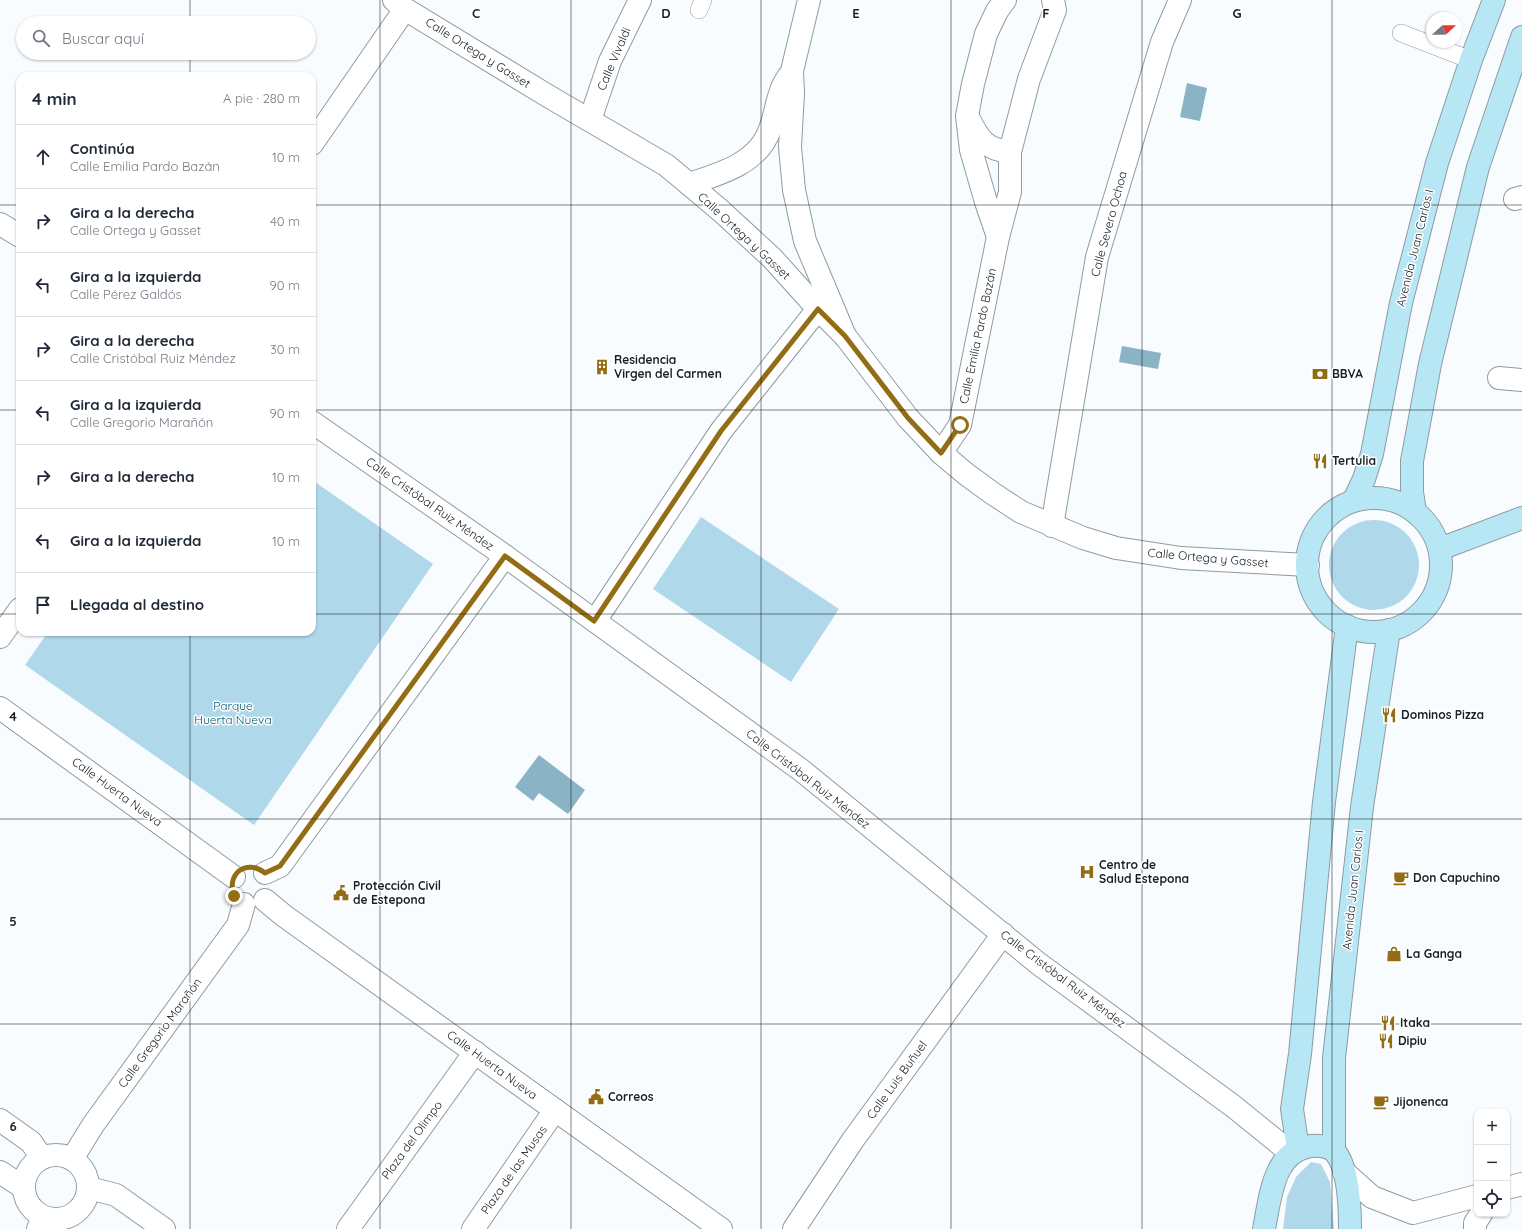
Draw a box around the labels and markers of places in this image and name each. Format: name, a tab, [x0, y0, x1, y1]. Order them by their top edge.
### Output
place label: Residencia Virgen del Carmen	[614, 352, 722, 381]
building icon: Residencia Virgen del Carmen	[593, 358, 611, 376]
bank icon: BBVA	[1311, 365, 1329, 383]
place label: BBVA	[1332, 366, 1363, 381]
restaurant icon: Tertulia	[1311, 452, 1329, 470]
place label: Tertulia	[1332, 453, 1376, 468]
restaurant icon: Dominos Pizza	[1380, 706, 1398, 724]
place label: Dominos Pizza	[1401, 707, 1484, 722]
place label: Centro de Salud Estepona	[1099, 857, 1189, 886]
hospital icon: Centro de Salud Estepona	[1078, 863, 1096, 881]
cafe icon: Don Capuchino	[1392, 869, 1410, 887]
place label: Don Capuchino	[1413, 870, 1501, 885]
place label: Protección Civil de Estepona	[353, 878, 441, 907]
public building icon: Protección Civil de Estepona	[332, 884, 350, 902]
shop icon: La Ganga	[1385, 945, 1403, 963]
place label: La Ganga	[1406, 946, 1462, 961]
restaurant icon: Itaka	[1379, 1014, 1397, 1032]
place label: Itaka	[1400, 1015, 1430, 1030]
restaurant icon: Dipiu	[1377, 1032, 1395, 1050]
place label: Dipiu	[1398, 1033, 1427, 1048]
public building icon: Correos	[587, 1088, 605, 1106]
place label: Correos	[608, 1089, 654, 1104]
cafe icon: Jijonenca	[1372, 1093, 1390, 1111]
place label: Jijonenca	[1393, 1094, 1448, 1109]

